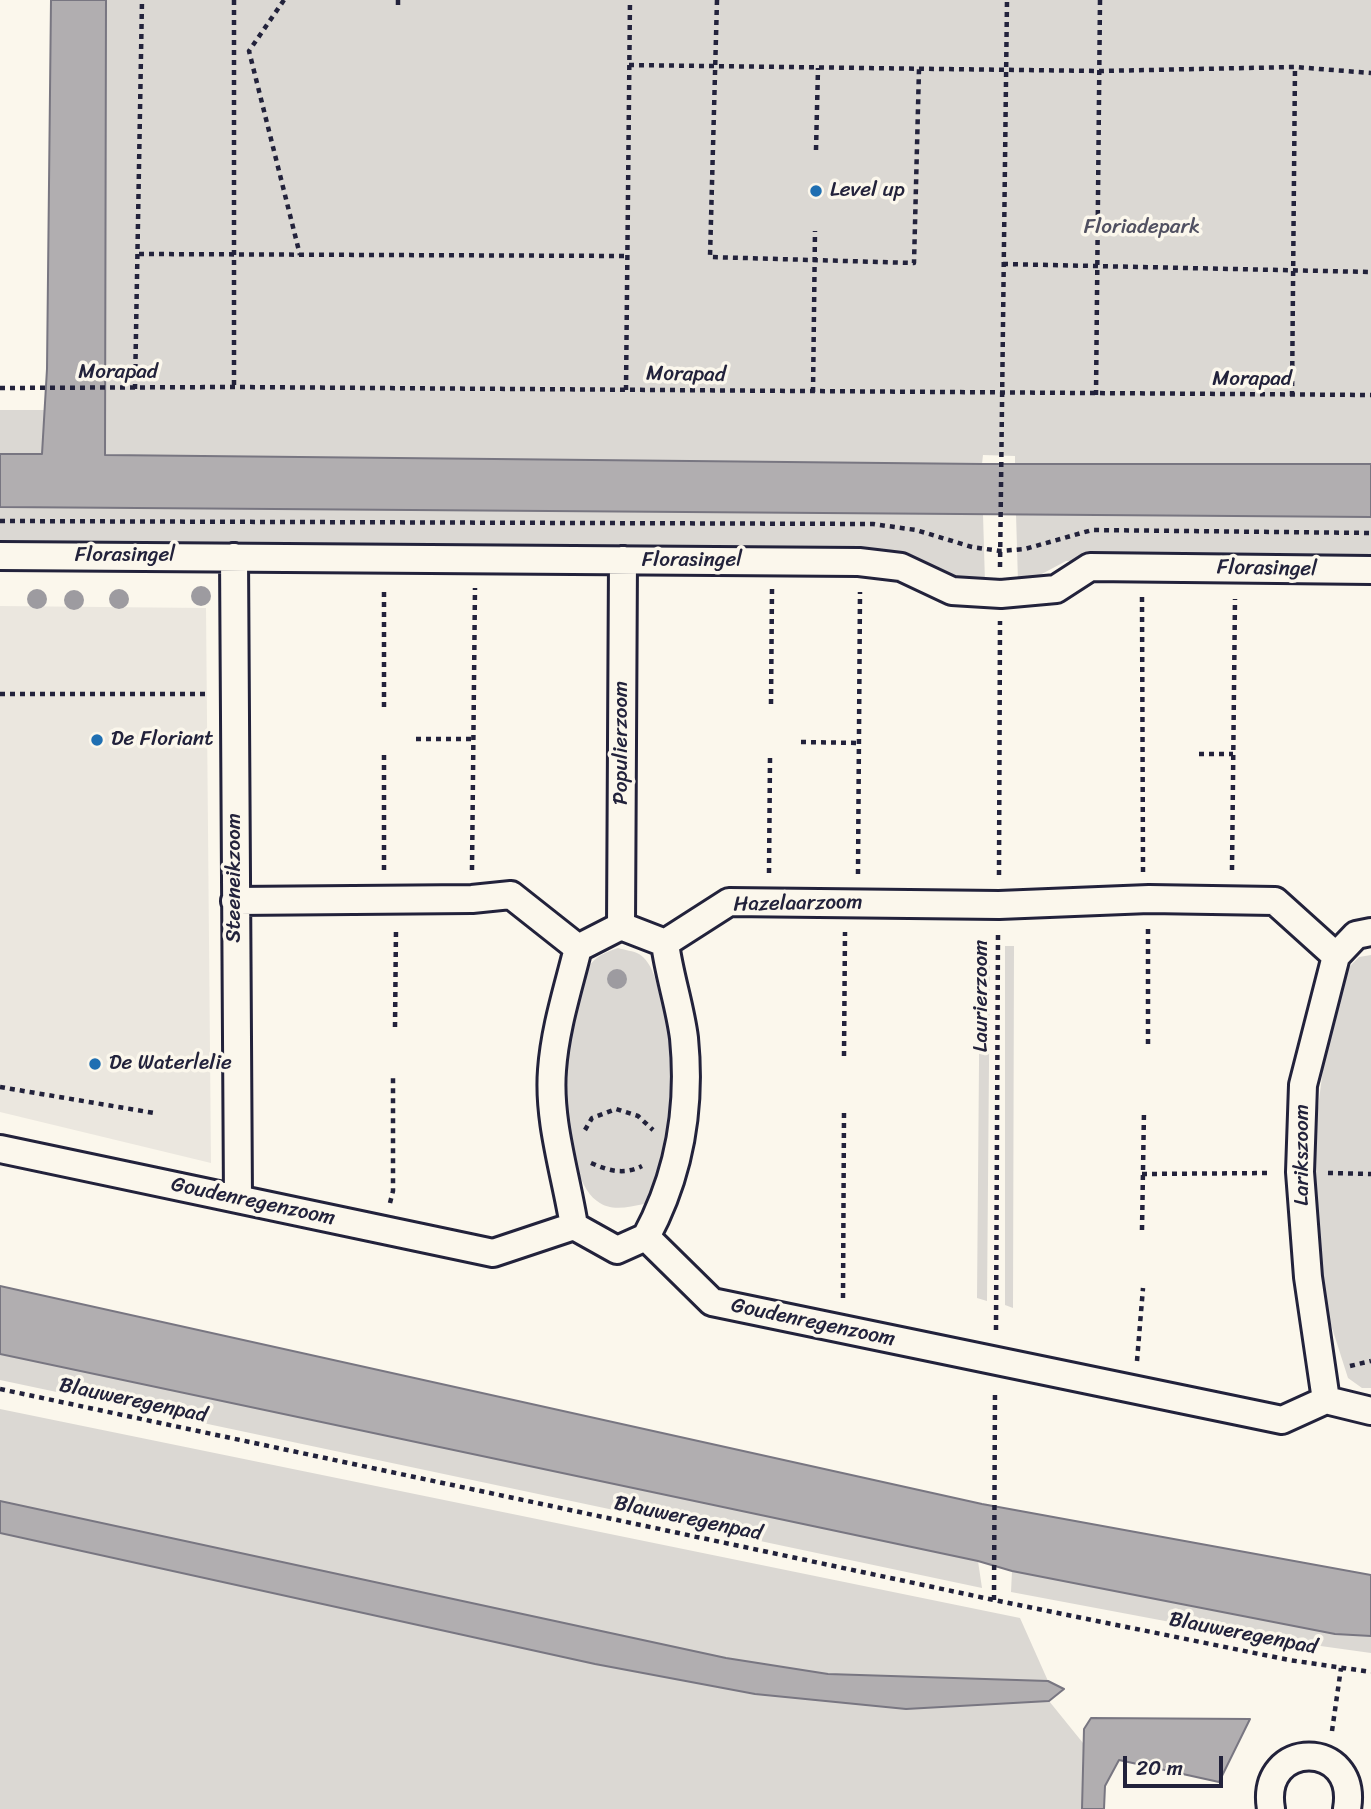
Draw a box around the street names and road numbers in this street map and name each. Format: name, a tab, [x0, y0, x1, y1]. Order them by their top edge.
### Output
street label: Morapad	[78, 360, 158, 386]
street label: Morapad	[646, 362, 726, 388]
street label: Morapad	[1212, 367, 1292, 393]
street label: Florasingel	[75, 543, 175, 569]
street label: Florasingel	[642, 548, 742, 574]
street label: Florasingel	[1217, 556, 1317, 582]
street label: Populierzoom	[609, 681, 635, 805]
street label: Steeneikzoom	[222, 813, 248, 943]
street label: Hazelaarzoom	[733, 890, 863, 918]
street label: Laurierzoom	[969, 940, 995, 1052]
street label: Larikszoom	[1290, 1104, 1316, 1206]
street label: Goudenregenzoom	[169, 1172, 337, 1232]
street label: Goudenregenzoom	[729, 1293, 897, 1353]
street label: Blauweregenpad	[57, 1373, 209, 1429]
street label: Blauweregenpad	[612, 1491, 764, 1547]
street label: Blauweregenpad	[1167, 1607, 1319, 1661]

